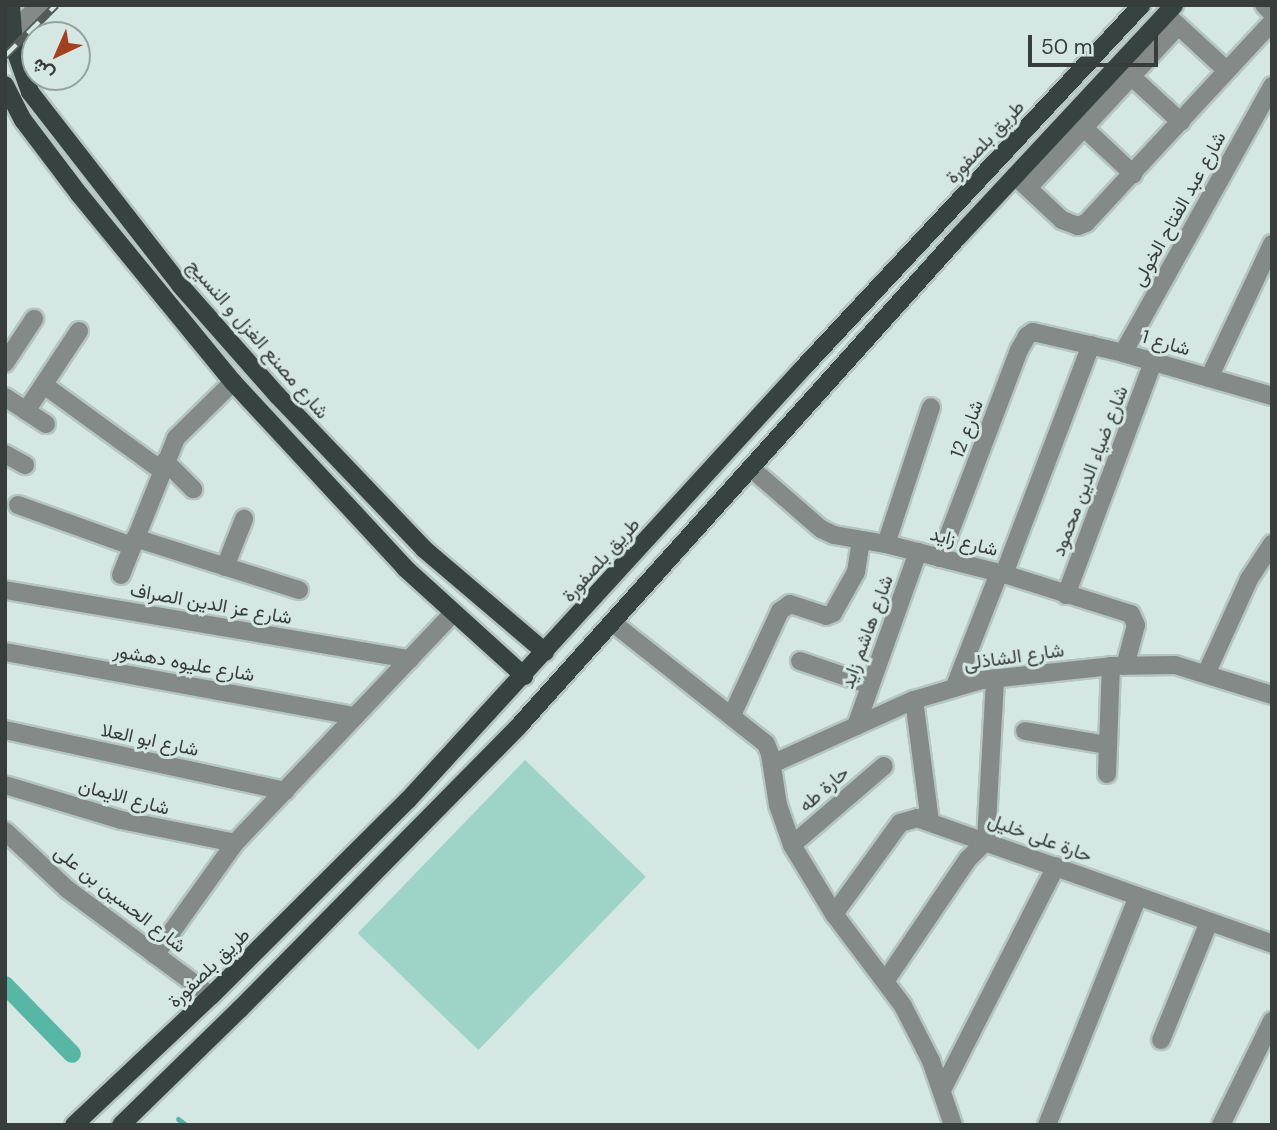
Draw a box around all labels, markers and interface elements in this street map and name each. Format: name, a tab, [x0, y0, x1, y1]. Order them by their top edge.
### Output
north arrow	[21, 21, 91, 91]
scale bar	[1032, 21, 1162, 65]
text: 50 m	[1041, 33, 1092, 61]
text: ش	[26, 53, 59, 87]
street label: طريق بلصفورة	[941, 96, 1029, 188]
street label: شارع عبد الفتاح الخولى	[1127, 128, 1231, 290]
street label: شارع مصنع الغزل و النسيج	[182, 254, 334, 424]
street label: شارع 1	[1139, 325, 1193, 361]
street label: شارع ضياء الدين محمود	[1047, 383, 1133, 559]
street label: شارع 12	[946, 397, 988, 461]
street label: طريق بلصفورة	[557, 513, 645, 607]
street label: شارع زايد	[928, 523, 1000, 561]
street label: شارع هاشم زايد	[836, 572, 898, 692]
street label: شارع عز الدين الصراف	[128, 579, 294, 629]
street label: شارع عليوه دهشور	[112, 639, 256, 687]
street label: شارع الشاذلى	[962, 639, 1066, 675]
street label: شارع ابو العلا	[99, 719, 201, 761]
street label: حارة طه	[794, 761, 854, 817]
street label: شارع الايمان	[76, 774, 172, 820]
street label: حارة على خليل	[985, 809, 1095, 867]
street label: شارع الحسين بن على	[50, 840, 190, 958]
street label: طريق بلصفورة	[163, 923, 255, 1013]

